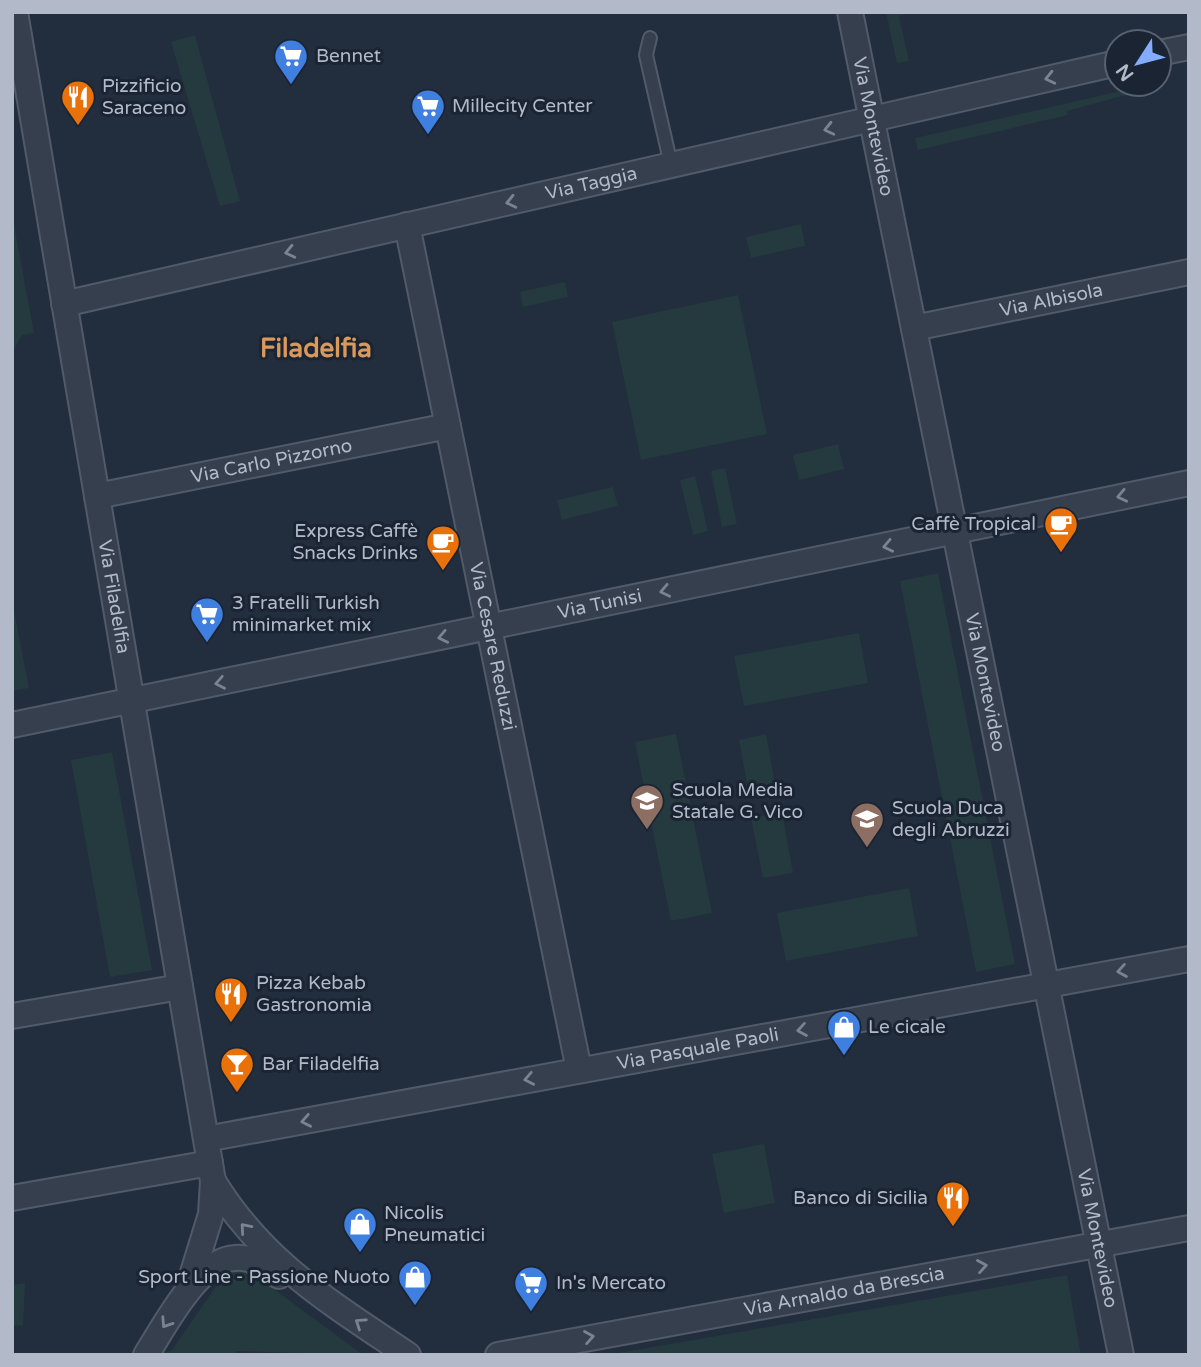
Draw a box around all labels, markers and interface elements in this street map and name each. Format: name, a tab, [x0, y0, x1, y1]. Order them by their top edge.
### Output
north arrow	[1103, 28, 1173, 98]
supermarket icon: Bennet	[272, 37, 310, 86]
place label: Bennet	[316, 45, 381, 67]
street label: Via Montevideo	[848, 55, 898, 198]
text: N	[1112, 60, 1138, 85]
one-way arrow	[1045, 70, 1057, 84]
place label: Pizzificio Saraceno	[102, 75, 186, 119]
restaurant icon: Pizzificio Saraceno	[59, 78, 97, 127]
supermarket icon: Millecity Center	[409, 87, 447, 136]
place label: Millecity Center	[452, 95, 593, 117]
one-way arrow	[823, 121, 835, 135]
street label: Via Taggia	[543, 162, 639, 204]
one-way arrow	[506, 193, 518, 208]
one-way arrow	[284, 244, 296, 258]
street label: Via Albisola	[998, 279, 1105, 321]
district label: Filadelfia	[260, 333, 372, 364]
street label: Via Carlo Pizzorno	[189, 434, 354, 488]
one-way arrow	[1116, 488, 1128, 503]
cafe icon: Caffè Tropical	[1042, 505, 1080, 554]
place label: Caffè Tropical	[911, 513, 1036, 535]
place label: Express Caffè Snacks Drinks	[293, 520, 418, 564]
cafe icon: Express Caffè Snacks Drinks	[424, 523, 462, 572]
one-way arrow	[882, 537, 894, 552]
street label: Via Filadelfia	[94, 538, 134, 655]
street label: Via Cesare Reduzzi	[465, 560, 521, 732]
one-way arrow	[659, 583, 671, 598]
street label: Via Tunisi	[556, 585, 644, 624]
place label: 3 Fratelli Turkish minimarket mix	[232, 592, 380, 636]
supermarket icon: 3 Fratelli Turkish minimarket mix	[188, 595, 226, 644]
street label: Via Montevideo	[961, 611, 1010, 754]
one-way arrow	[437, 628, 449, 643]
one-way arrow	[214, 674, 226, 689]
place label: Scuola Media Statale G. Vico	[672, 779, 803, 823]
school or university icon: Scuola Media Statale G. Vico	[628, 782, 666, 831]
place label: Scuola Duca degli Abruzzi	[892, 797, 1010, 841]
school or university icon: Scuola Duca degli Abruzzi	[848, 800, 886, 849]
one-way arrow	[1116, 963, 1128, 978]
place label: Pizza Kebab Gastronomia	[256, 972, 372, 1016]
restaurant icon: Pizza Kebab Gastronomia	[212, 975, 250, 1024]
shop icon: Le cicale	[825, 1008, 863, 1057]
place label: Le cicale	[868, 1016, 946, 1038]
one-way arrow	[796, 1022, 807, 1037]
street label: Via Pasquale Paoli	[615, 1023, 781, 1075]
bar icon: Bar Filadelfia	[218, 1045, 256, 1094]
place label: Bar Filadelfia	[262, 1053, 380, 1075]
one-way arrow	[523, 1071, 535, 1086]
one-way arrow	[300, 1112, 312, 1127]
street label: Via Montevideo	[1073, 1167, 1122, 1310]
restaurant icon: Banco di Sicilia	[934, 1179, 972, 1228]
place label: Banco di Sicilia	[793, 1187, 928, 1209]
place label: Nicolis Pneumatici	[384, 1202, 485, 1246]
shop icon: Nicolis Pneumatici	[341, 1205, 379, 1254]
one-way arrow	[241, 1223, 253, 1236]
shop icon: Sport Line - Passione Nuoto	[396, 1258, 434, 1307]
one-way arrow	[976, 1259, 988, 1274]
street label: Via Arnaldo da Brescia	[742, 1262, 946, 1321]
supermarket icon: In's Mercato	[512, 1264, 550, 1313]
place label: Sport Line - Passione Nuoto	[138, 1266, 390, 1288]
place label: In's Mercato	[556, 1272, 666, 1294]
one-way arrow	[162, 1315, 175, 1328]
one-way arrow	[355, 1319, 368, 1331]
one-way arrow	[583, 1330, 595, 1345]

